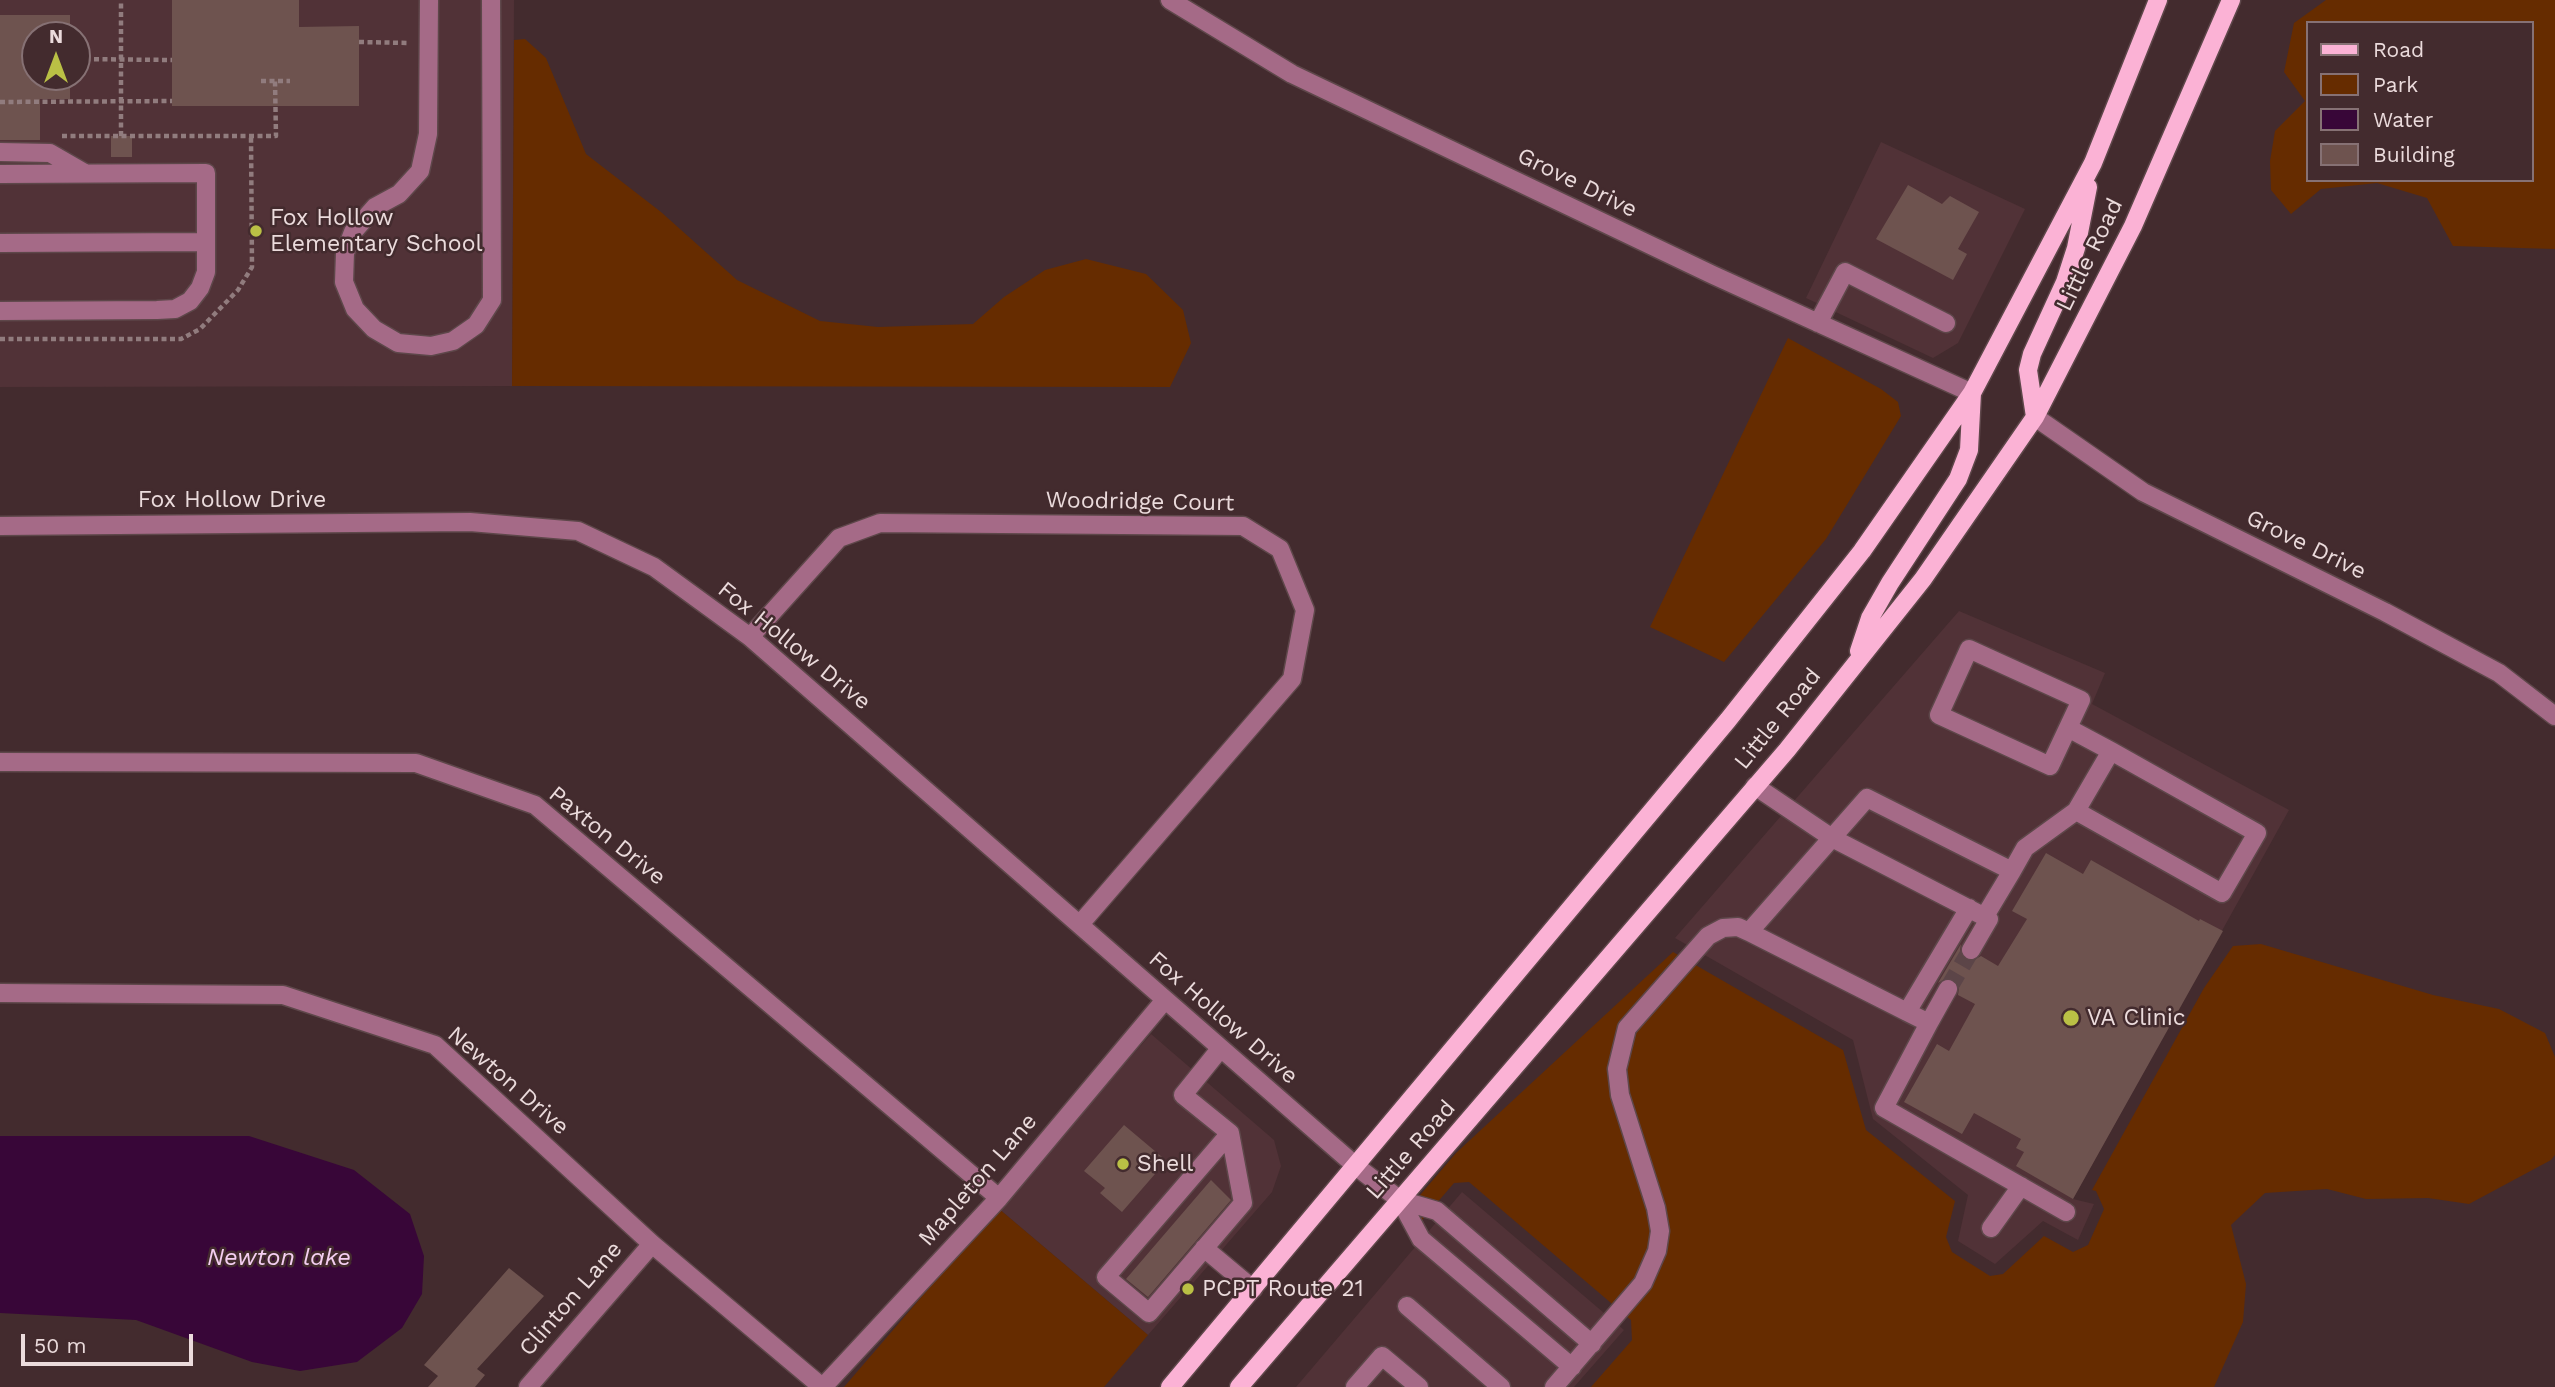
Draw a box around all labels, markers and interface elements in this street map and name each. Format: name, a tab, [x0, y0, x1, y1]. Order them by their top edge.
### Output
north arrow	[21, 21, 91, 91]
legend	[2306, 21, 2534, 182]
text: N	[49, 25, 63, 48]
text: Road	[2373, 37, 2424, 62]
text: Park	[2373, 72, 2418, 97]
text: Water	[2373, 107, 2433, 132]
street label: Grove Drive	[1513, 142, 1641, 224]
text: Building	[2373, 142, 2455, 167]
street label: Little Road	[2051, 194, 2129, 316]
place label: Fox Hollow Elementary School	[270, 204, 482, 258]
marker: Fox Hollow Elementary School	[248, 223, 264, 239]
street label: Fox Hollow Drive	[138, 486, 326, 514]
street label: Woodridge Court	[1045, 487, 1235, 517]
street label: Grove Drive	[2242, 504, 2370, 586]
street label: Fox Hollow Drive	[712, 576, 876, 716]
street label: Little Road	[1729, 663, 1827, 775]
street label: Paxton Drive	[543, 781, 671, 891]
street label: Fox Hollow Drive	[1143, 946, 1303, 1090]
place label: VA Clinic	[2087, 1004, 2186, 1032]
marker: VA Clinic	[2061, 1008, 2081, 1028]
street label: Newton Drive	[442, 1021, 574, 1141]
street label: Little Road	[1361, 1095, 1461, 1205]
street label: Mapleton Lane	[913, 1108, 1043, 1252]
place label: Shell	[1137, 1150, 1193, 1178]
marker: Shell	[1115, 1156, 1131, 1172]
street label: Clinton Lane	[514, 1236, 628, 1362]
water label: Newton lake	[207, 1244, 351, 1272]
place label: PCPT Route 21	[1202, 1275, 1364, 1303]
marker: PCPT Route 21	[1180, 1281, 1196, 1297]
scale bar	[24, 1320, 196, 1364]
text: 50 m	[34, 1333, 86, 1358]

